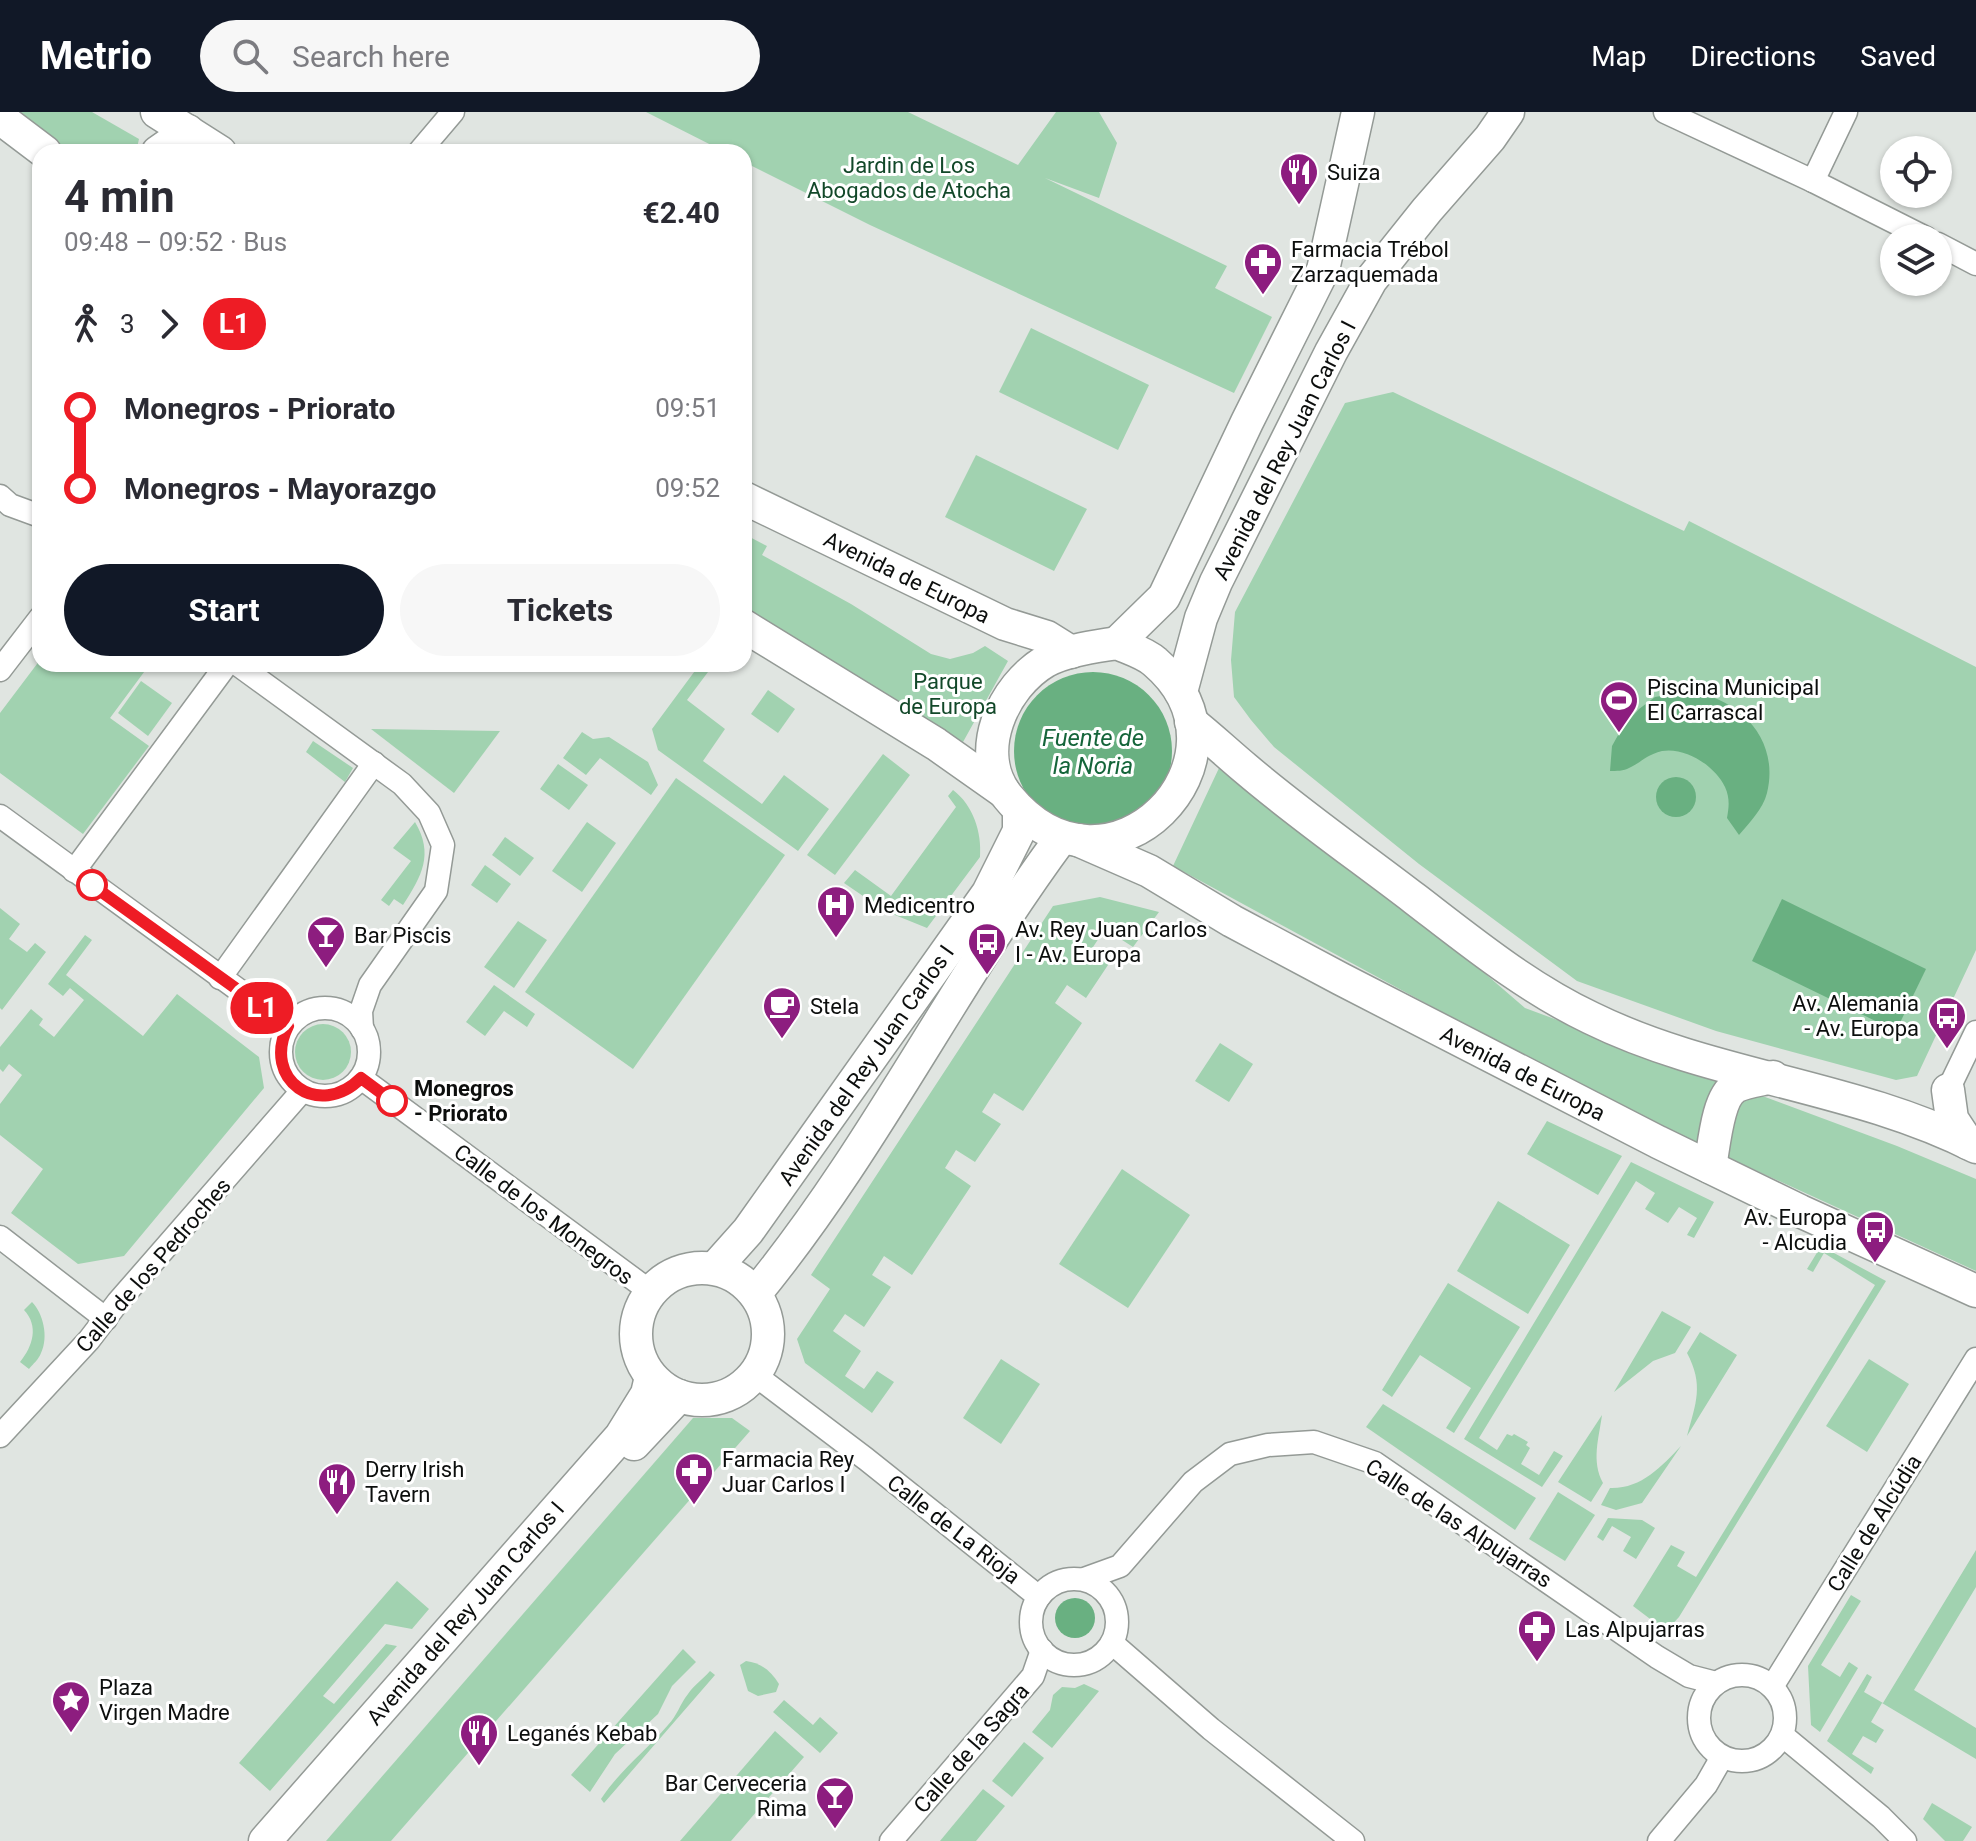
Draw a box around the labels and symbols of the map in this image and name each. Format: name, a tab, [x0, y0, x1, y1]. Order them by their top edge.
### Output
restaurant icon: Suiza	[1278, 151, 1320, 206]
park label: Jardin de Los Abogados de Atocha	[807, 153, 1011, 203]
place label: Suiza	[1327, 160, 1380, 185]
place label: Farmacia Trébol Zarzaquemada	[1291, 237, 1449, 287]
pharmacy icon: Farmacia Trébol Zarzaquemada	[1242, 241, 1284, 296]
street label: Avenida del Rey Juan Carlos I	[1208, 316, 1361, 584]
street label: Avenida de Europa	[820, 526, 994, 628]
park label: Parque de Europa	[899, 669, 997, 719]
place label: Piscina Municipal El Carrascal	[1647, 675, 1819, 725]
sports icon: Piscina Municipal El Carrascal	[1598, 679, 1640, 734]
water label: Fuente de la Noria	[1042, 724, 1144, 780]
unlabelled marker	[77, 870, 107, 900]
hospital icon: Medicentro	[815, 884, 857, 939]
place label: Medicentro	[864, 893, 975, 918]
bar icon: Bar Piscis	[305, 914, 347, 969]
place label: Av. Rey Juan Carlos I - Av. Europa	[1015, 917, 1207, 967]
bus stop icon: Av. Rey Juan Carlos I - Av. Europa	[966, 921, 1008, 976]
place label: Bar Piscis	[354, 923, 451, 948]
street label: Avenida del Rey Juan Carlos I	[774, 940, 959, 1190]
line badge: L1	[226, 982, 298, 1034]
cafe icon: Stela	[761, 985, 803, 1040]
place label: Av. Alemania - Av. Europa	[1792, 991, 1919, 1041]
place label: Stela	[810, 994, 859, 1019]
bus stop icon: Av. Alemania - Av. Europa	[1926, 995, 1968, 1050]
street label: Avenida de Europa	[1436, 1021, 1609, 1126]
place label: Monegros - Priorato	[414, 1076, 514, 1126]
marker: Monegros - Priorato	[377, 1086, 407, 1116]
street label: Calle de los Monegros	[449, 1139, 638, 1290]
street label: Calle de los Pedroches	[71, 1173, 236, 1358]
place label: Av. Europa - Alcudia	[1744, 1205, 1847, 1255]
bus stop icon: Av. Europa - Alcudia	[1854, 1209, 1896, 1264]
place label: Farmacia Rey Juar Carlos I	[722, 1447, 855, 1497]
street label: Calle de Alcúdia	[1822, 1450, 1927, 1596]
pharmacy icon: Farmacia Rey Juar Carlos I	[673, 1451, 715, 1506]
street label: Calle de las Alpujarras	[1361, 1454, 1557, 1593]
place label: Derry Irish Tavern	[365, 1457, 464, 1507]
restaurant icon: Derry Irish Tavern	[316, 1461, 358, 1516]
street label: Calle de La Rioja	[882, 1470, 1025, 1589]
street label: Avenida del Rey Juan Carlos I	[362, 1497, 569, 1730]
pharmacy icon: Las Alpujarras	[1516, 1608, 1558, 1663]
place label: Las Alpujarras	[1565, 1617, 1705, 1642]
place label: Plaza Virgen Madre	[99, 1675, 230, 1725]
place icon: Plaza Virgen Madre	[50, 1679, 92, 1734]
street label: Calle de la Sagra	[909, 1679, 1034, 1818]
restaurant icon: Leganés Kebab	[458, 1712, 500, 1767]
place label: Leganés Kebab	[507, 1721, 657, 1746]
place label: Bar Cerveceria Rima	[665, 1771, 807, 1821]
bar icon: Bar Cerveceria Rima	[814, 1775, 856, 1830]

